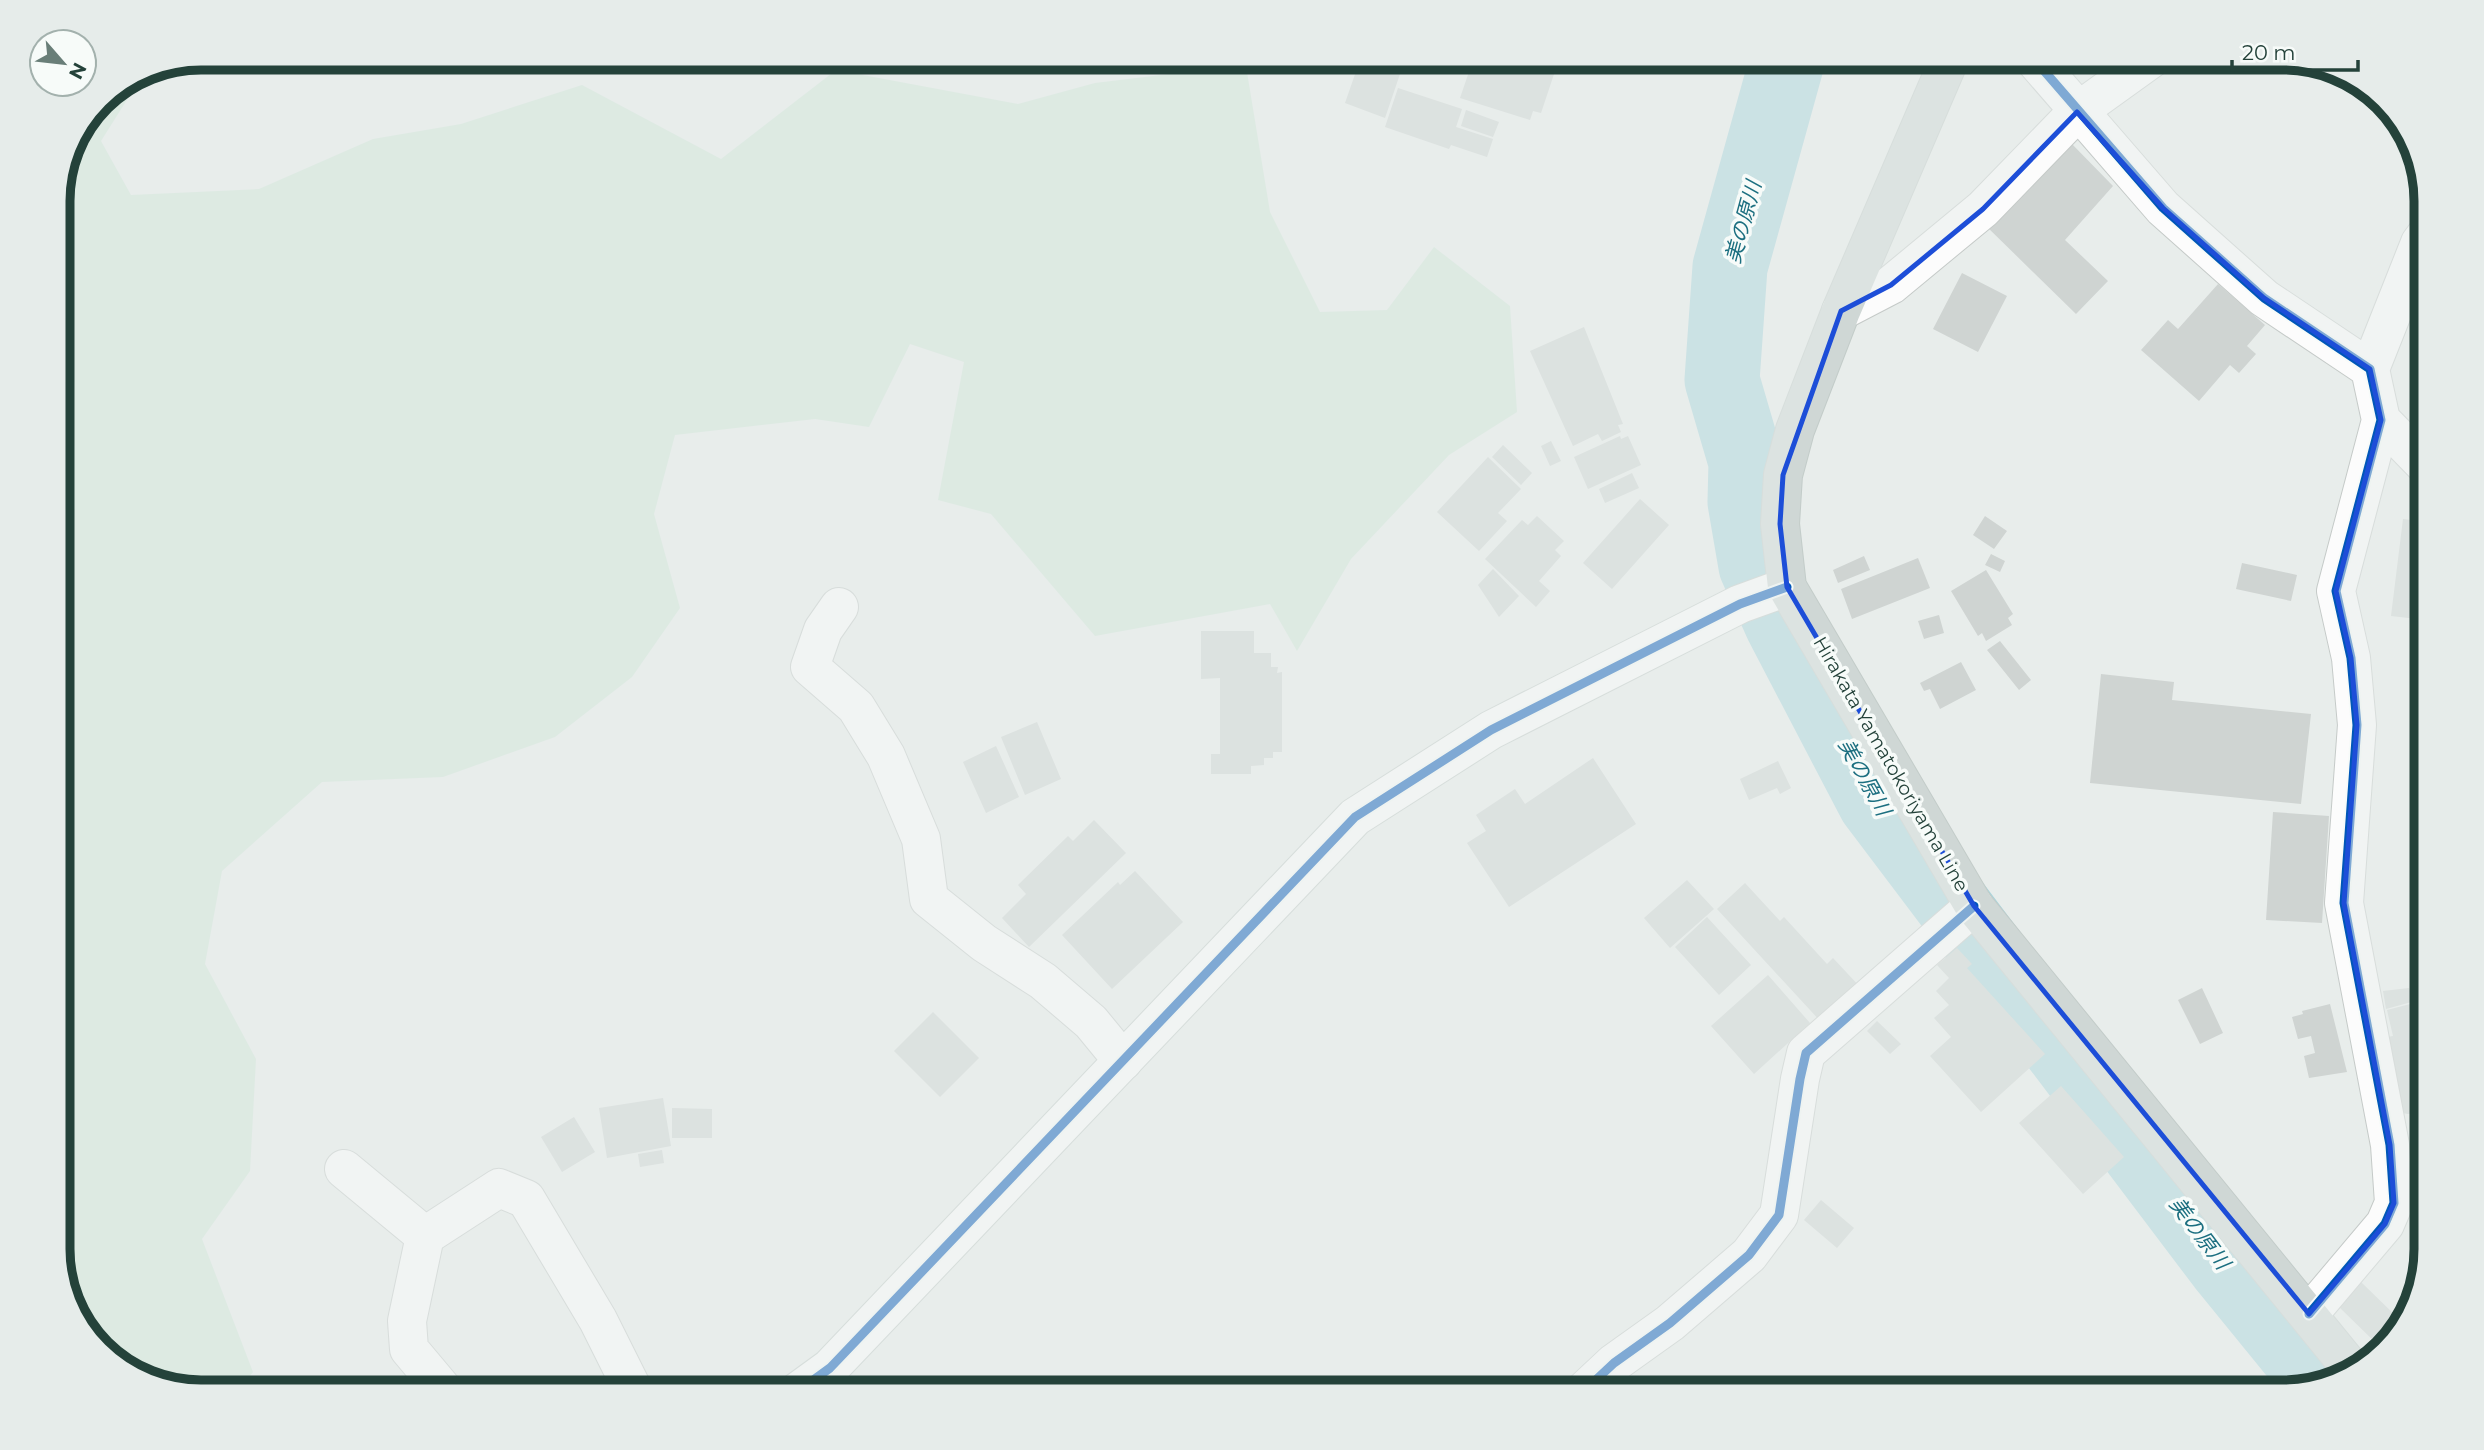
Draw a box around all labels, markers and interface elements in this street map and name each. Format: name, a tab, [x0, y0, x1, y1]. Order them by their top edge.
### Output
north arrow	[28, 28, 98, 98]
scale bar	[2232, 28, 2358, 72]
text: 20 m	[2242, 40, 2296, 65]
text: N	[64, 59, 91, 83]
water label: 美の原川	[1720, 176, 1766, 266]
street label: Hirakata Yamatokoriyama Line	[1808, 632, 1974, 896]
water label: 美の原川	[1834, 734, 1897, 822]
water label: 美の原川	[2165, 1192, 2236, 1276]

